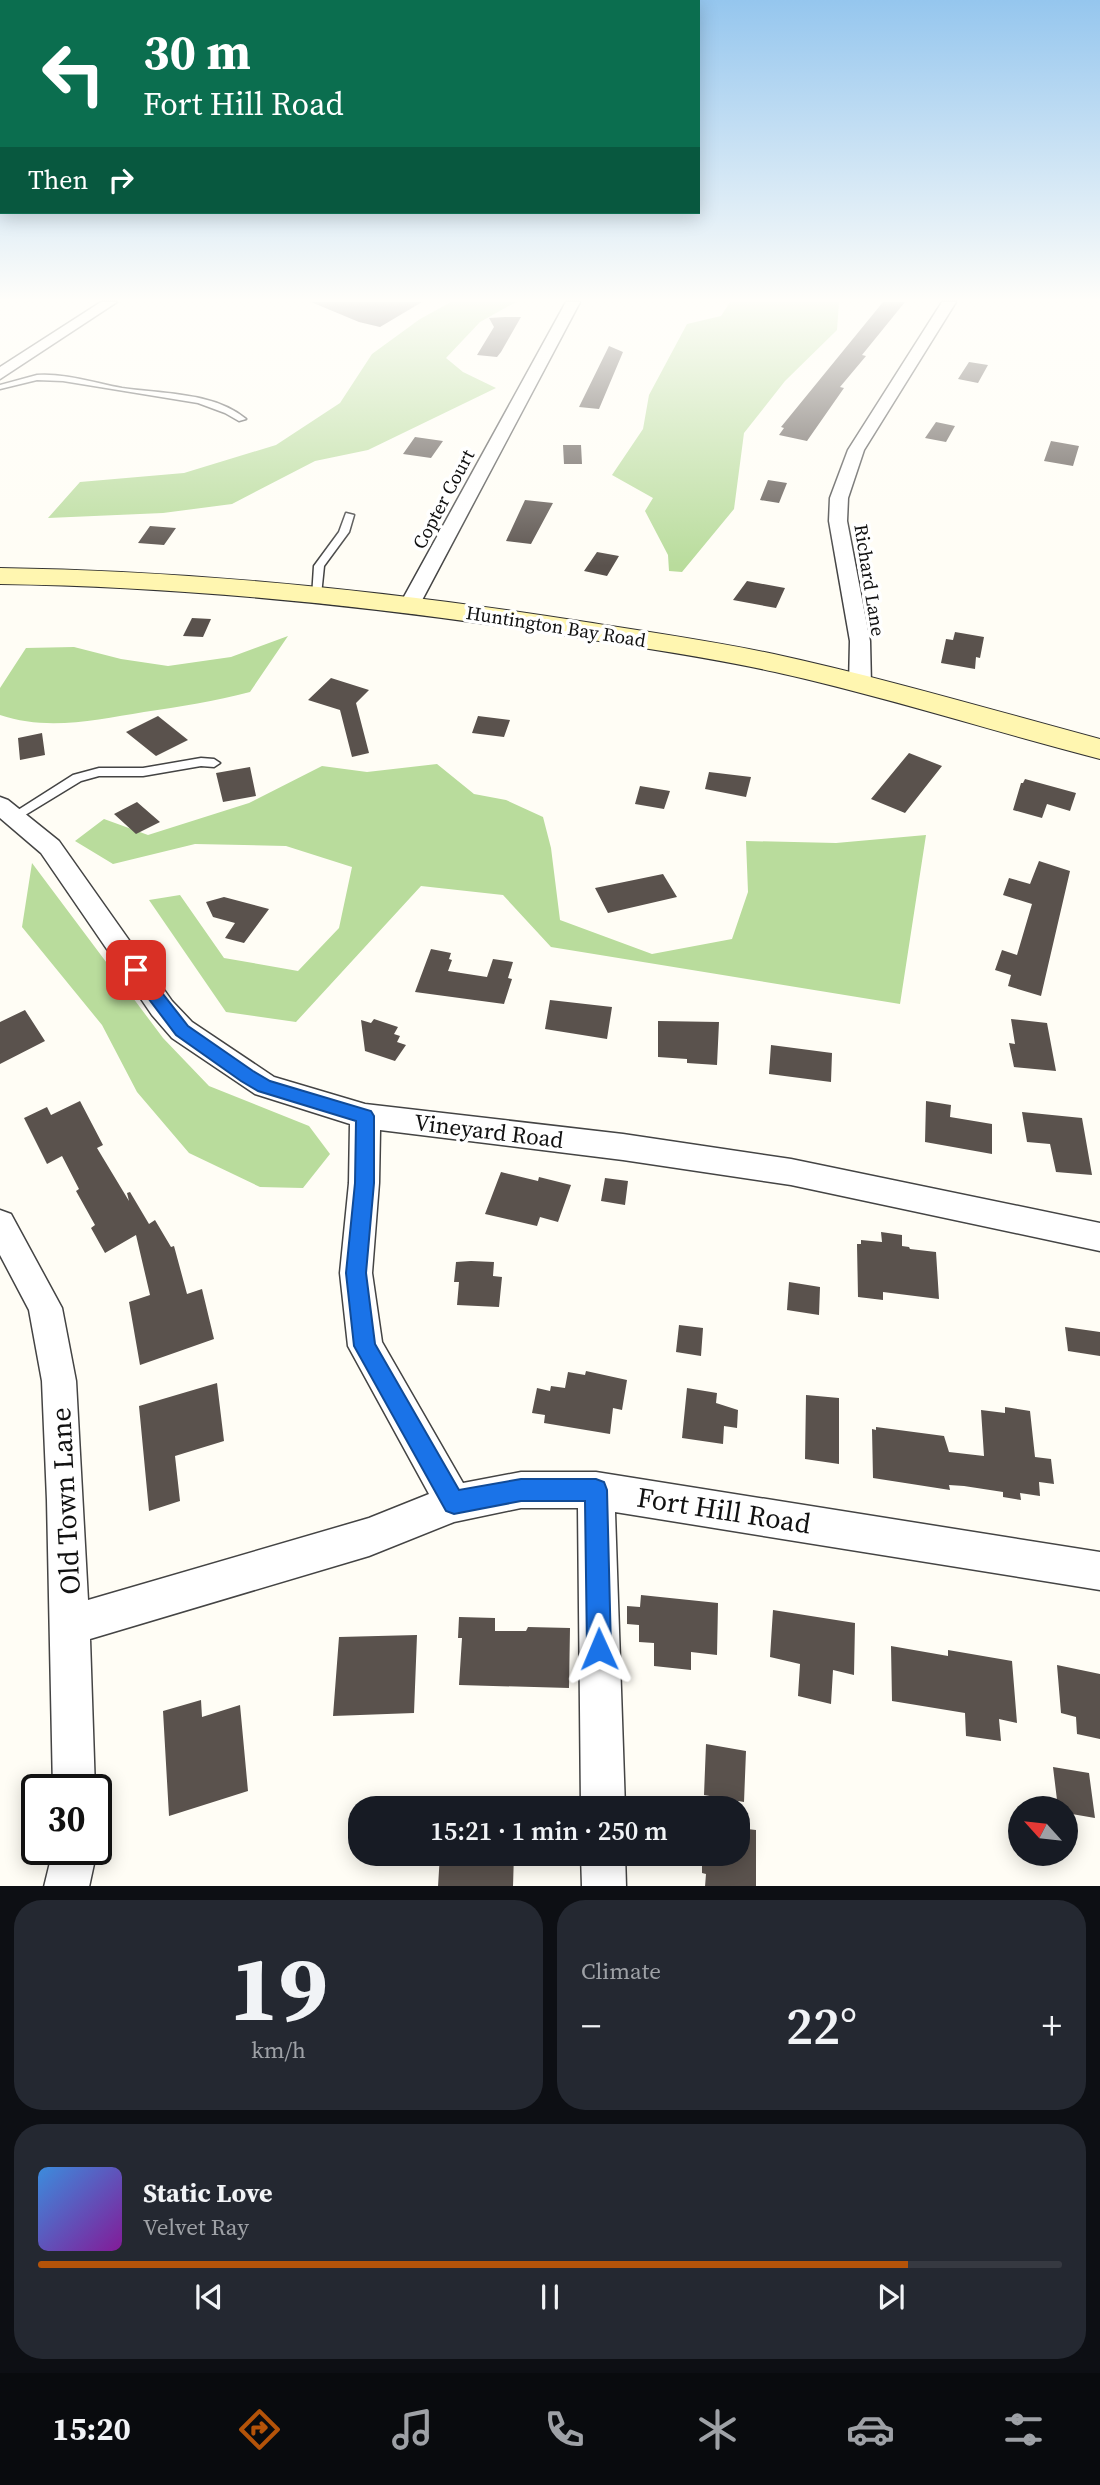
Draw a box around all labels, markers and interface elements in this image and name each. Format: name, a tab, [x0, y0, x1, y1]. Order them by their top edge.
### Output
text: 30 m	[143, 18, 251, 85]
icon: left	[28, 28, 119, 119]
text: Fort Hill Road	[143, 82, 344, 126]
icon: right	[102, 161, 140, 199]
text: Then	[28, 162, 88, 198]
street label: Copter Court	[406, 444, 481, 553]
street label: Richard Lane	[848, 522, 892, 638]
street label: Huntington Bay Road	[464, 599, 648, 653]
pin	[106, 940, 166, 1000]
icon: arrive	[117, 951, 155, 989]
street label: Vineyard Road	[413, 1106, 565, 1156]
street label: Old Town Lane	[41, 1407, 89, 1595]
street label: Fort Hill Road	[634, 1478, 814, 1543]
position arrow	[562, 1612, 636, 1686]
speed limit sign: 30	[21, 1774, 112, 1865]
north arrow	[1008, 1796, 1078, 1866]
map controls	[1008, 1796, 1078, 1866]
text: 15:21 · 1 min · 250 m	[430, 1813, 668, 1849]
text: 19	[229, 1926, 328, 2050]
text: Climate	[581, 1955, 661, 1987]
text: 22°	[786, 1990, 857, 2061]
text: −	[581, 2000, 601, 2052]
text: +	[1042, 2000, 1062, 2052]
text: km/h	[251, 2034, 306, 2066]
text: Static Love	[143, 2175, 272, 2211]
text: Velvet Ray	[143, 2211, 249, 2243]
icon: previous	[190, 2278, 228, 2316]
icon: pause	[531, 2278, 569, 2316]
icon: next	[872, 2278, 910, 2316]
icon: directions	[235, 2405, 284, 2454]
icon: music	[388, 2405, 437, 2454]
icon: phone	[540, 2405, 589, 2454]
icon: climate	[693, 2405, 742, 2454]
icon: car	[846, 2405, 895, 2454]
icon: filters	[999, 2405, 1048, 2454]
text: 15:20	[52, 2407, 131, 2451]

